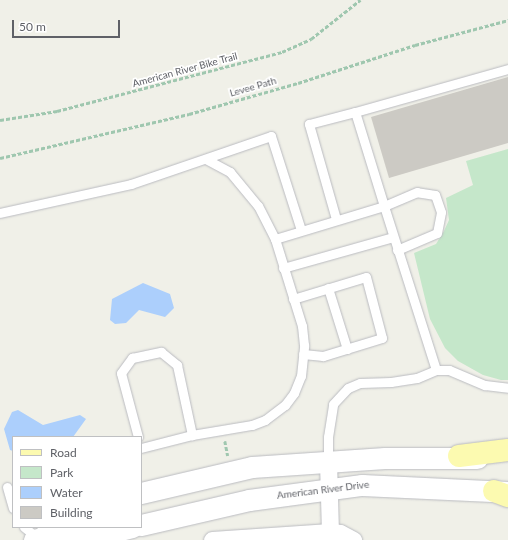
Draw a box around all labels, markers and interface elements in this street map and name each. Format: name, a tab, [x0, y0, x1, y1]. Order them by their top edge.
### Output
scale bar	[14, 12, 122, 38]
text: 50 m	[19, 19, 46, 34]
street label: American River Bike Trail	[131, 50, 239, 90]
street label: Levee Path	[228, 75, 278, 99]
legend	[12, 436, 142, 528]
text: Road	[50, 445, 77, 460]
text: Park	[50, 465, 73, 480]
street label: American River Drive	[276, 478, 370, 502]
text: Water	[50, 485, 83, 500]
text: Building	[50, 505, 93, 520]

